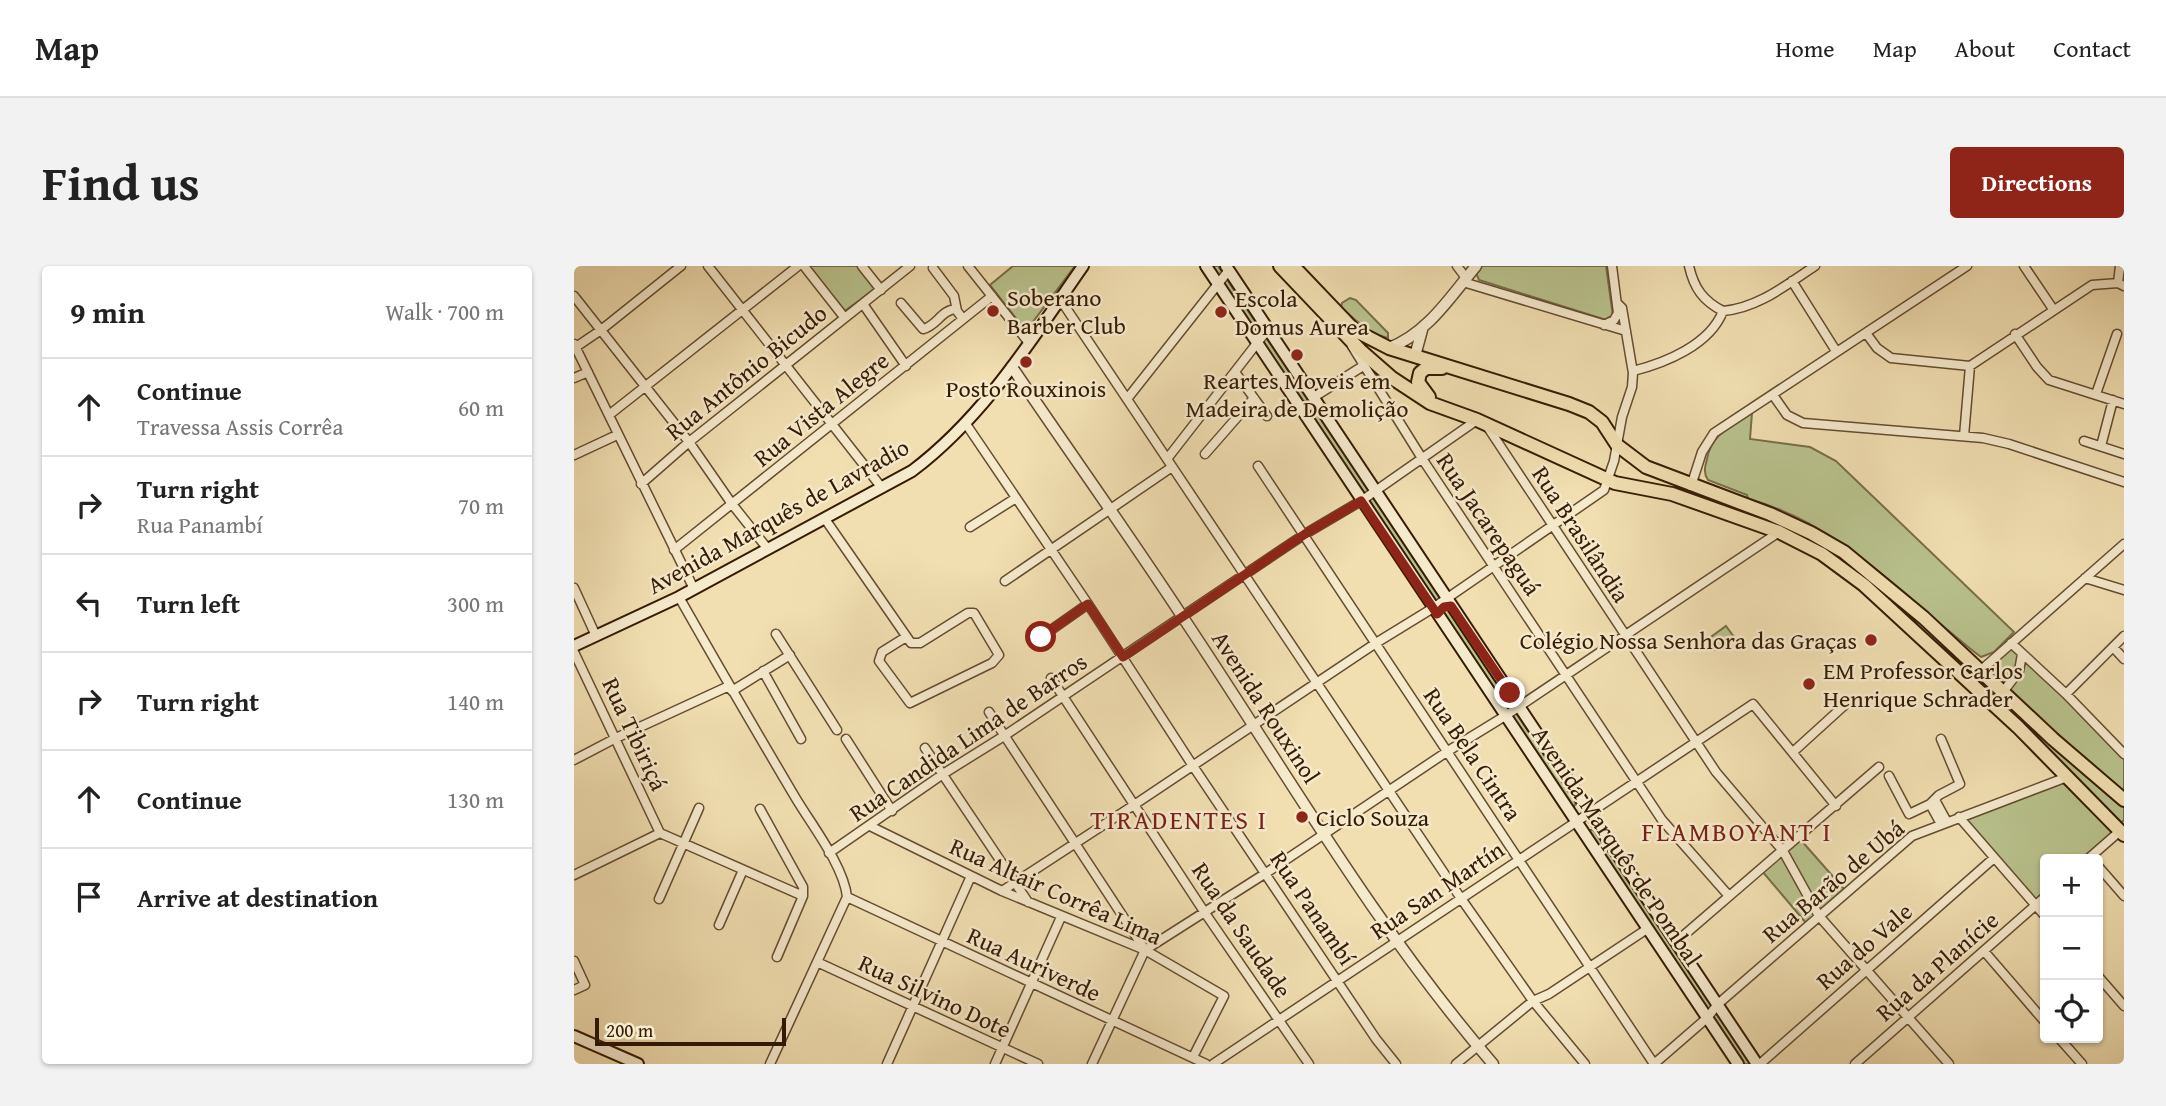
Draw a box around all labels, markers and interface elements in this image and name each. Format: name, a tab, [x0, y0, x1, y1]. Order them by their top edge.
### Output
text: Map	[35, 24, 99, 72]
text: Home	[1776, 31, 1835, 66]
text: Map	[1873, 31, 1917, 66]
text: About	[1955, 31, 2015, 66]
text: Contact	[2053, 31, 2131, 66]
text: Find us	[42, 146, 200, 218]
button: Directions	[1950, 147, 2124, 218]
place label: Soberano Barber Club	[1007, 280, 1126, 343]
place label: Escola Domus Aurea	[1235, 281, 1370, 344]
text: 9 min	[70, 290, 145, 334]
text: Walk · 700 m	[385, 295, 504, 328]
street label: Rua Antônio Bicudo	[658, 296, 834, 448]
marker: Soberano Barber Club	[985, 303, 1001, 319]
marker: Escola Domus Aurea	[1213, 304, 1229, 320]
street label: Rua Vista Alegre	[746, 343, 896, 475]
marker: Reartes Moveis em Madeira de Demolição	[1289, 347, 1305, 363]
marker: Posto Rouxinois	[1018, 354, 1034, 370]
place label: Reartes Moveis em Madeira de Demolição	[1186, 363, 1408, 426]
text: Continue	[137, 371, 242, 410]
place label: Posto Rouxinois	[946, 371, 1106, 406]
icon: ahead	[70, 388, 108, 426]
text: 60 m	[458, 391, 504, 424]
text: Travessa Assis Corrêa	[137, 410, 343, 443]
street label: Avenida Marquês de Lavradio	[641, 429, 915, 603]
street label: Rua Jacarepaguá	[1428, 446, 1550, 603]
street label: Rua Brasilândia	[1524, 459, 1639, 610]
text: Turn right	[137, 469, 259, 508]
icon: right	[70, 486, 108, 524]
text: 70 m	[458, 489, 504, 522]
text: Rua Panambí	[137, 508, 263, 541]
icon: left	[70, 584, 108, 622]
text: Turn left	[137, 584, 240, 623]
text: 300 m	[447, 587, 504, 620]
route start	[1025, 621, 1056, 652]
place label: Colégio Nossa Senhora das Graças	[1520, 623, 1857, 658]
street label: Avenida Rouxinol	[1203, 624, 1329, 791]
marker: Colégio Nossa Senhora das Graças	[1863, 632, 1879, 648]
street label: Rua Candida Lima de Barros	[842, 644, 1094, 830]
place label: EM Professor Carlos Henrique Schrader	[1823, 653, 2023, 716]
street label: Rua Tibiriçá	[593, 672, 677, 797]
marker: EM Professor Carlos Henrique Schrader	[1801, 676, 1817, 692]
route end	[1494, 677, 1525, 708]
street label: Rua Bela Cintra	[1415, 680, 1531, 828]
icon: right	[70, 682, 108, 720]
text: Turn right	[137, 682, 259, 721]
text: 140 m	[447, 685, 504, 718]
street label: Avenida Marquês de Pombal	[1523, 719, 1711, 973]
icon: ahead	[70, 780, 108, 818]
text: Continue	[137, 780, 242, 819]
text: 130 m	[447, 783, 504, 816]
district label: TIRADENTES I	[1090, 800, 1268, 839]
place label: Ciclo Souza	[1316, 800, 1430, 835]
marker: Ciclo Souza	[1294, 809, 1310, 825]
street label: Rua Barão de Ubá	[1754, 811, 1912, 951]
district label: FLAMBOYANT I	[1642, 812, 1832, 851]
street label: Rua Altair Corrêa Lima	[944, 828, 1168, 954]
street label: Rua San Martín	[1363, 832, 1511, 948]
street label: Rua Panambí	[1262, 844, 1365, 973]
map controls	[2040, 854, 2103, 1043]
button: +	[2040, 854, 2103, 917]
street label: Rua da Saudade	[1184, 855, 1300, 1005]
icon: arrive	[70, 878, 108, 916]
text: Arrive at destination	[137, 878, 378, 917]
street label: Rua do Vale	[1808, 894, 1920, 998]
street label: Rua da Planície	[1868, 903, 2006, 1029]
button: −	[2040, 917, 2103, 980]
street label: Rua Auriverde	[961, 918, 1107, 1010]
street label: Rua Silvino Dote	[853, 945, 1017, 1047]
button: locate	[2040, 980, 2103, 1043]
scale bar	[595, 1015, 786, 1047]
text: 200 m	[606, 1016, 653, 1044]

